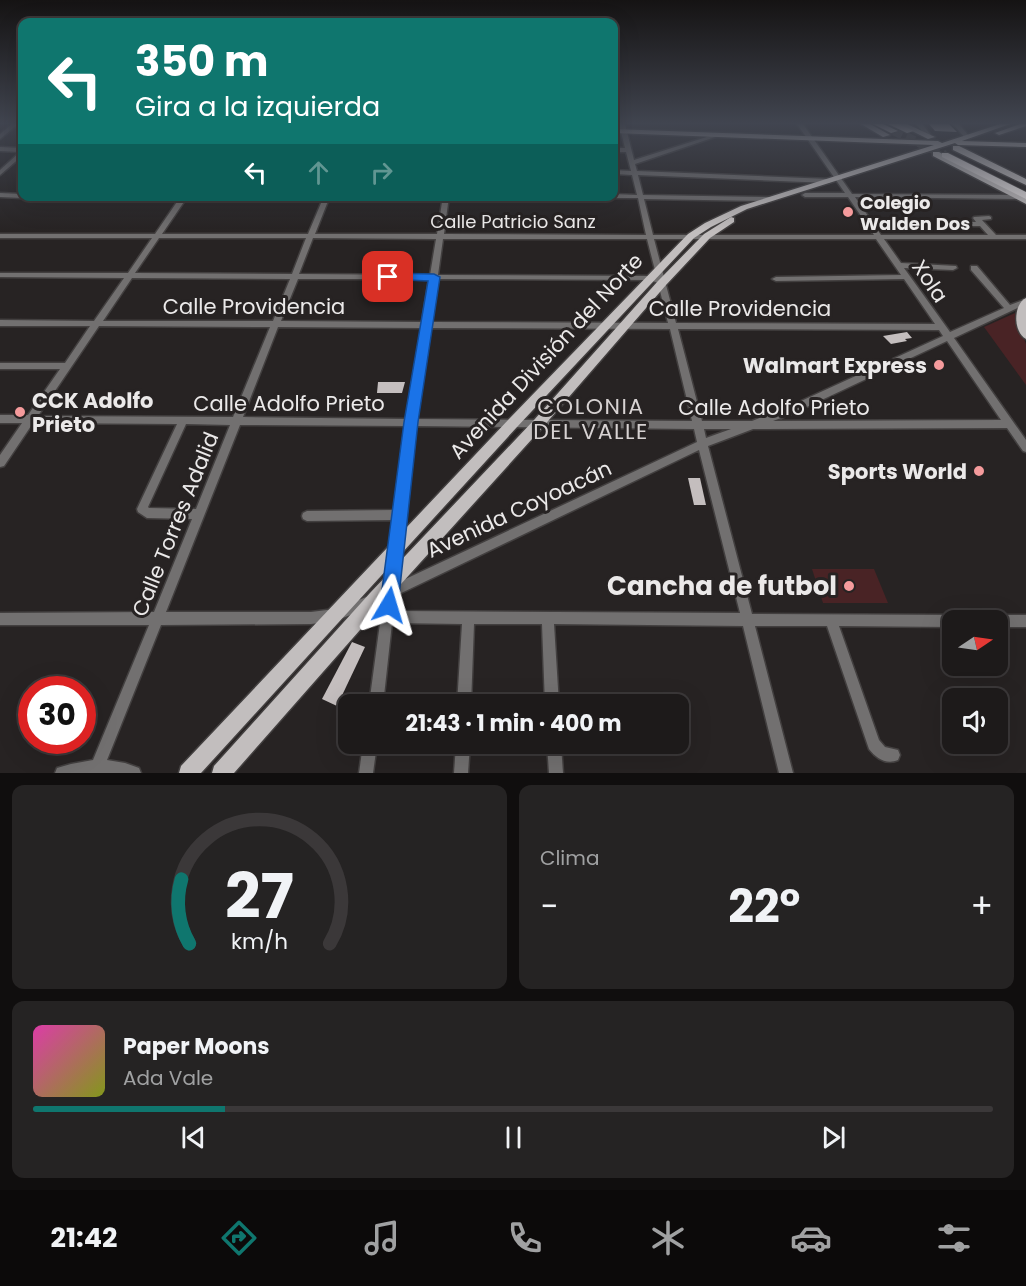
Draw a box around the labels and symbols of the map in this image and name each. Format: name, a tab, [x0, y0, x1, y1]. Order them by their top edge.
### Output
place label: Colegio Walden Dos	[860, 190, 970, 236]
marker: Colegio Walden Dos	[841, 205, 855, 219]
street label: Calle Patricio Sanz	[430, 209, 596, 234]
street label: Avenida División del Norte	[443, 247, 649, 465]
pin	[362, 251, 413, 302]
street label: Xola	[905, 254, 955, 308]
street label: Calle Providencia	[163, 292, 345, 321]
street label: Calle Providencia	[649, 294, 831, 323]
place label: Walmart Express	[743, 351, 927, 380]
marker: Walmart Express	[932, 358, 946, 372]
place label: CCK Adolfo Prieto	[32, 386, 153, 439]
street label: Calle Adolfo Prieto	[193, 389, 385, 418]
district label: COLONIA DEL VALLE	[533, 391, 649, 447]
street label: Calle Adolfo Prieto	[678, 393, 870, 422]
marker: CCK Adolfo Prieto	[13, 405, 27, 419]
street label: Calle Torres Adalid	[125, 427, 225, 621]
street label: Avenida Coyoacán	[422, 453, 616, 565]
place label: Sports World	[828, 457, 967, 486]
marker: Sports World	[972, 464, 986, 478]
place label: Cancha de futbol	[607, 568, 837, 604]
position arrow	[357, 573, 421, 637]
marker: Cancha de futbol	[842, 579, 856, 593]
north arrow	[942, 610, 1008, 676]
speed limit sign: 30	[18, 676, 96, 754]

